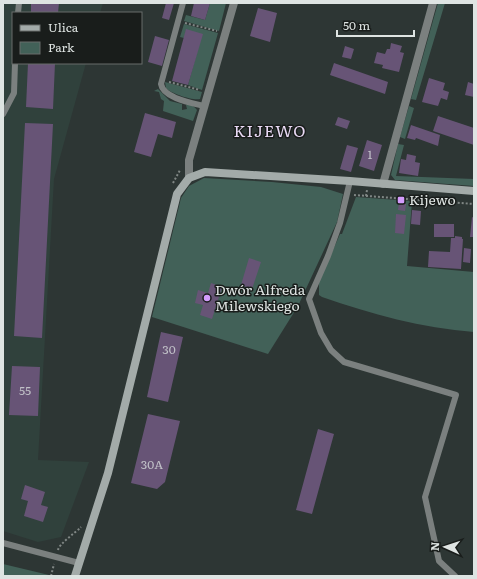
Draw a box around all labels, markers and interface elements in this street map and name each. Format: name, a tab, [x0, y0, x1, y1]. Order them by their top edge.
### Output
legend	[12, 12, 142, 64]
scale bar	[337, 12, 414, 38]
text: 50 m	[343, 16, 370, 34]
text: Ulica	[48, 18, 79, 36]
text: Park	[48, 38, 75, 56]
district label: KIJEWO	[233, 118, 307, 142]
house number: 1	[368, 145, 373, 163]
place label: Kijewo	[409, 189, 456, 209]
marker: Kijewo	[396, 195, 406, 205]
place label: Dwór Alfreda Milewskiego	[215, 279, 306, 315]
marker: Dwór Alfreda Milewskiego	[202, 293, 212, 303]
house number: 30	[162, 340, 176, 358]
house number: 55	[19, 381, 31, 399]
house number: 30A	[141, 455, 163, 473]
north arrow	[425, 527, 465, 567]
text: N	[426, 541, 442, 551]

